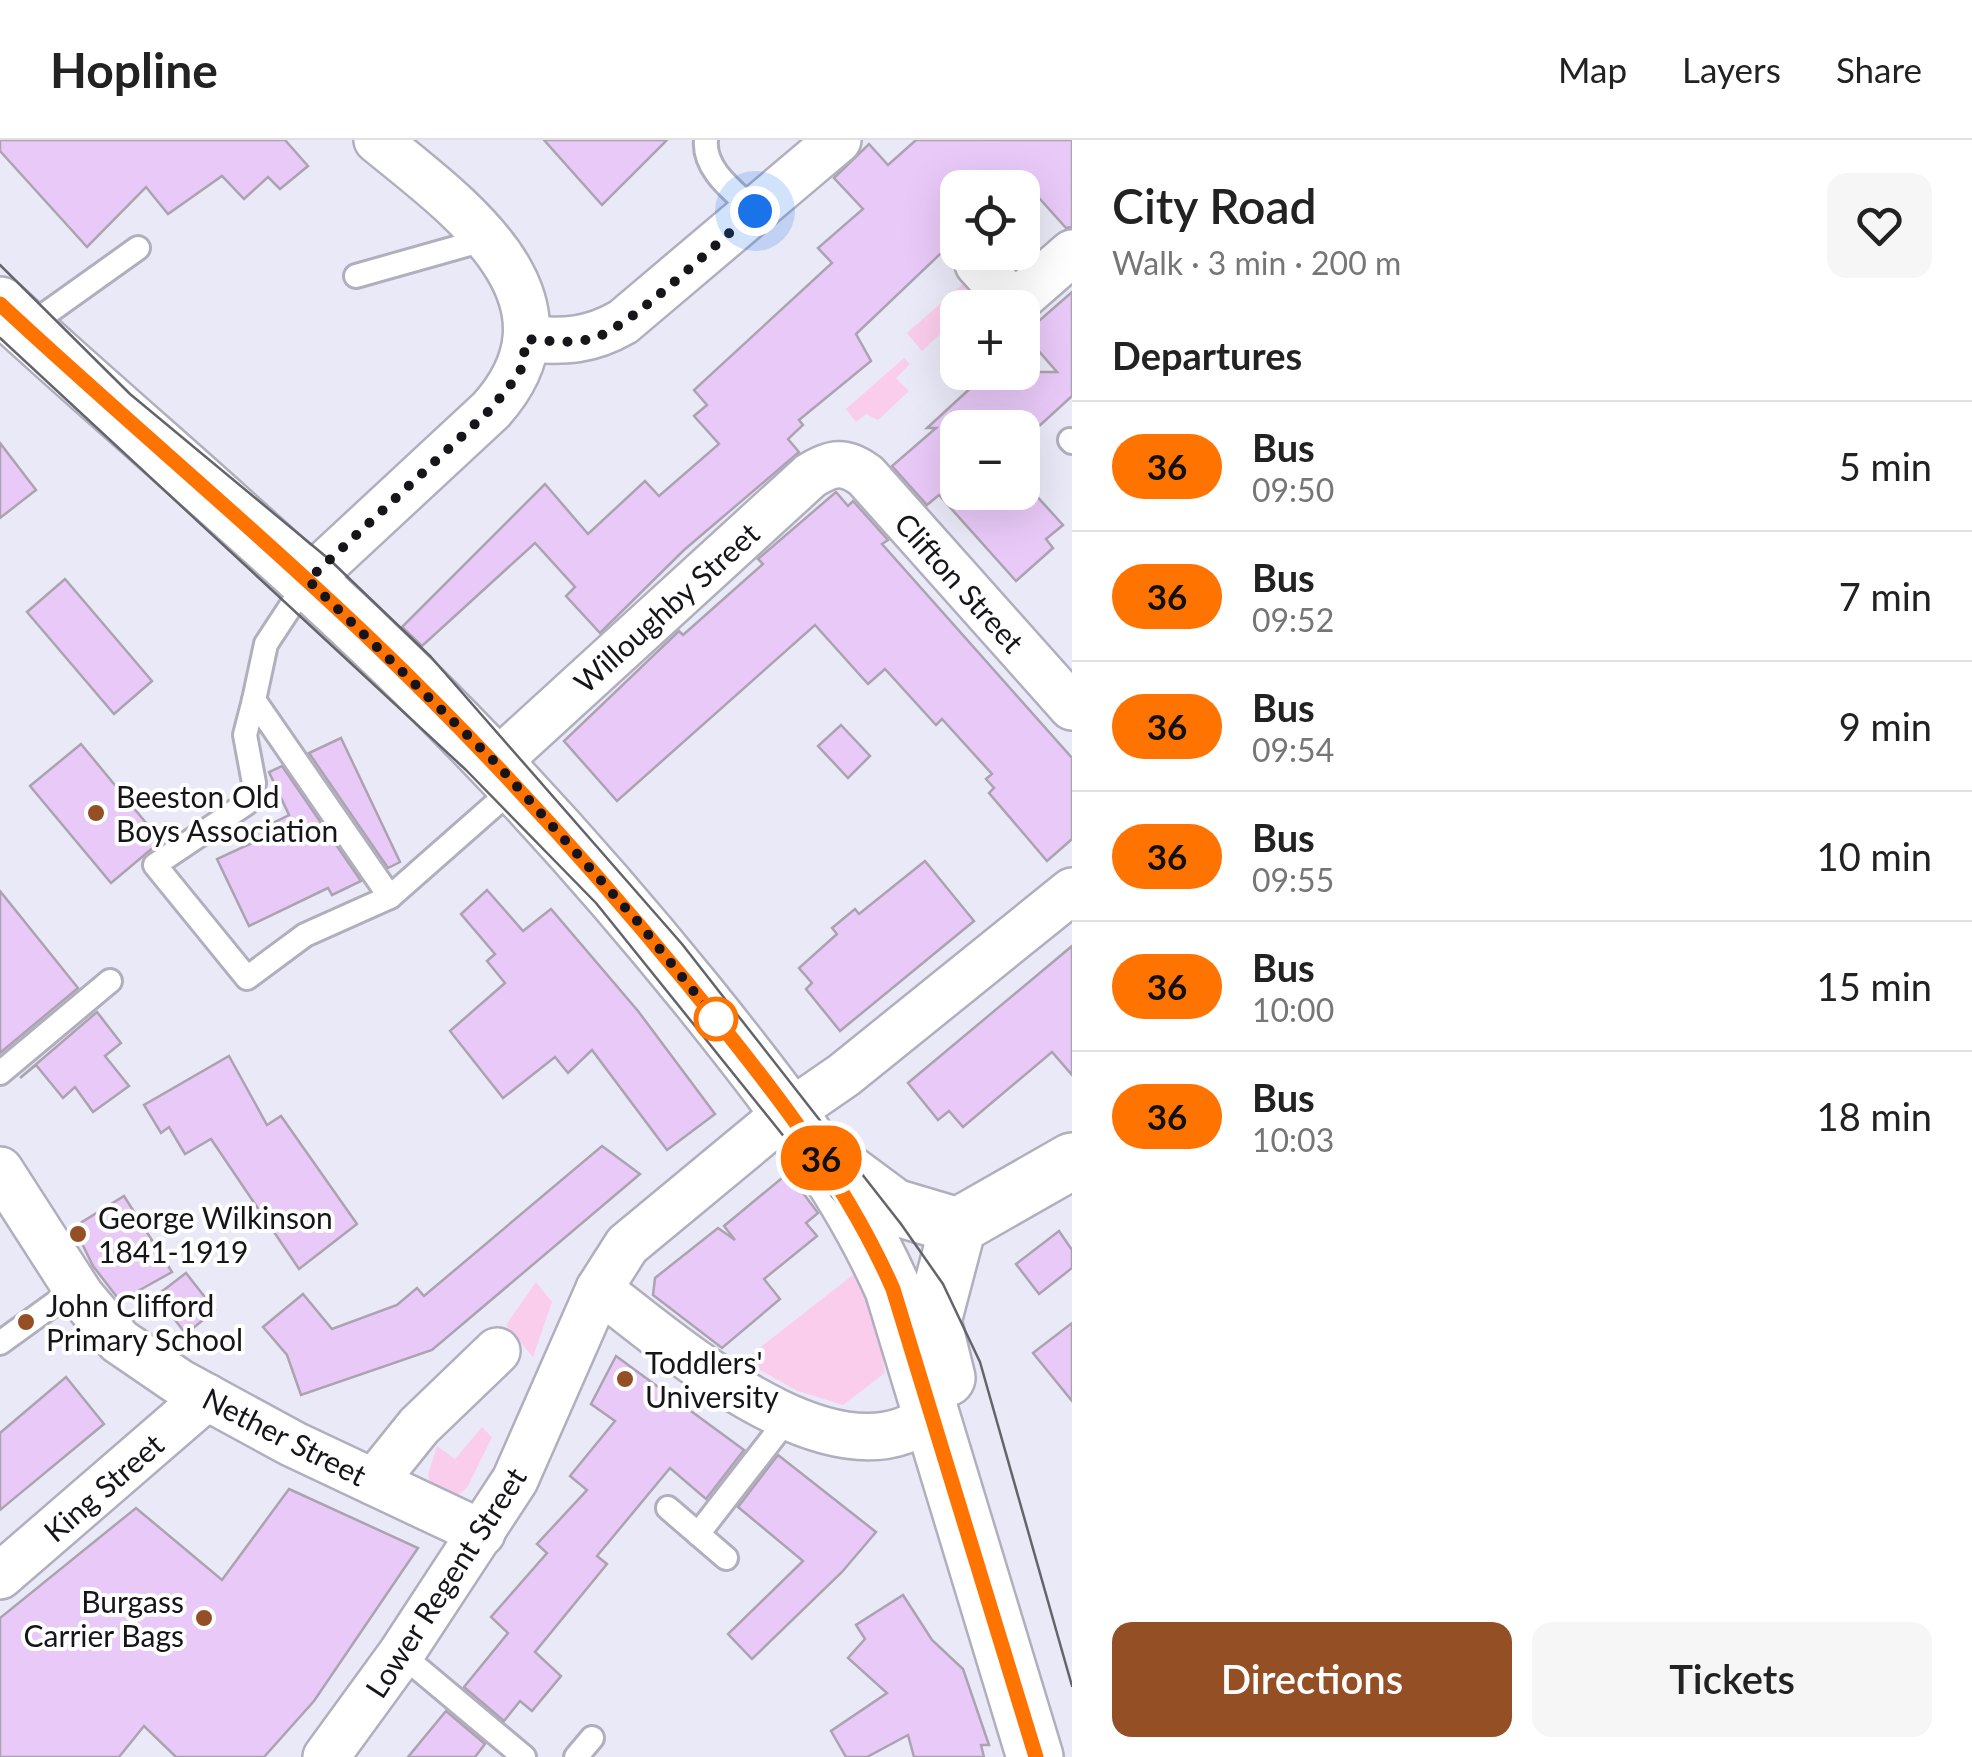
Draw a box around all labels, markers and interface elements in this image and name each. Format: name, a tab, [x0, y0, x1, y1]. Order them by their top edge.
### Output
text: Hopline	[50, 41, 218, 98]
text: Map	[1558, 48, 1627, 90]
text: Layers	[1682, 48, 1781, 90]
text: Share	[1836, 48, 1922, 90]
map controls	[940, 170, 1040, 510]
button: locate	[940, 170, 1040, 270]
button: heart	[1827, 173, 1932, 278]
text: City Road	[1112, 177, 1317, 234]
your location	[730, 186, 780, 236]
text: Walk · 3 min · 200 m	[1112, 243, 1401, 282]
button: +	[940, 290, 1040, 390]
text: Departures	[1112, 332, 1302, 378]
button: −	[940, 410, 1040, 510]
text: Bus	[1252, 424, 1315, 470]
text: 5 min	[1839, 443, 1932, 489]
text: 36	[1147, 445, 1187, 487]
text: 09:50	[1252, 470, 1334, 509]
street label: Clifton Street	[888, 505, 1032, 659]
street label: Willoughby Street	[566, 514, 766, 699]
text: Bus	[1252, 554, 1315, 600]
text: 7 min	[1839, 573, 1932, 619]
text: 36	[1147, 575, 1187, 617]
text: 09:52	[1252, 600, 1334, 639]
text: Bus	[1252, 684, 1315, 730]
text: 9 min	[1839, 703, 1932, 749]
text: 36	[1147, 705, 1187, 747]
text: 09:54	[1252, 730, 1334, 769]
place label: Beeston Old Boys Association	[116, 778, 338, 848]
marker: Beeston Old Boys Association	[85, 802, 107, 824]
text: Bus	[1252, 814, 1315, 860]
text: 10 min	[1817, 833, 1932, 879]
text: 36	[1147, 835, 1187, 877]
text: 09:55	[1252, 860, 1334, 899]
text: Bus	[1252, 944, 1315, 990]
text: 15 min	[1817, 963, 1932, 1009]
text: 36	[1147, 965, 1187, 1007]
text: 10:00	[1252, 990, 1334, 1029]
unlabelled marker	[695, 998, 737, 1040]
text: Bus	[1252, 1074, 1315, 1120]
text: 18 min	[1817, 1093, 1932, 1139]
text: 36	[1147, 1095, 1187, 1137]
text: 10:03	[1252, 1120, 1334, 1159]
line badge: 36	[776, 1126, 866, 1190]
text: 36	[801, 1137, 841, 1179]
place label: George Wilkinson 1841-1919	[98, 1199, 333, 1269]
marker: George Wilkinson 1841-1919	[67, 1223, 89, 1245]
place label: John Clifford Primary School	[46, 1287, 243, 1357]
marker: John Clifford Primary School	[15, 1311, 37, 1333]
place label: Toddlers' University	[645, 1344, 779, 1414]
marker: Toddlers' University	[614, 1368, 636, 1390]
street label: Nether Street	[197, 1379, 373, 1493]
street label: King Street	[36, 1425, 170, 1549]
street label: Lower Regent Street	[357, 1460, 533, 1704]
place label: Burgass Carrier Bags	[24, 1583, 184, 1653]
marker: Burgass Carrier Bags	[193, 1607, 215, 1629]
button: Directions	[1112, 1622, 1512, 1737]
button: Tickets	[1532, 1622, 1932, 1737]

